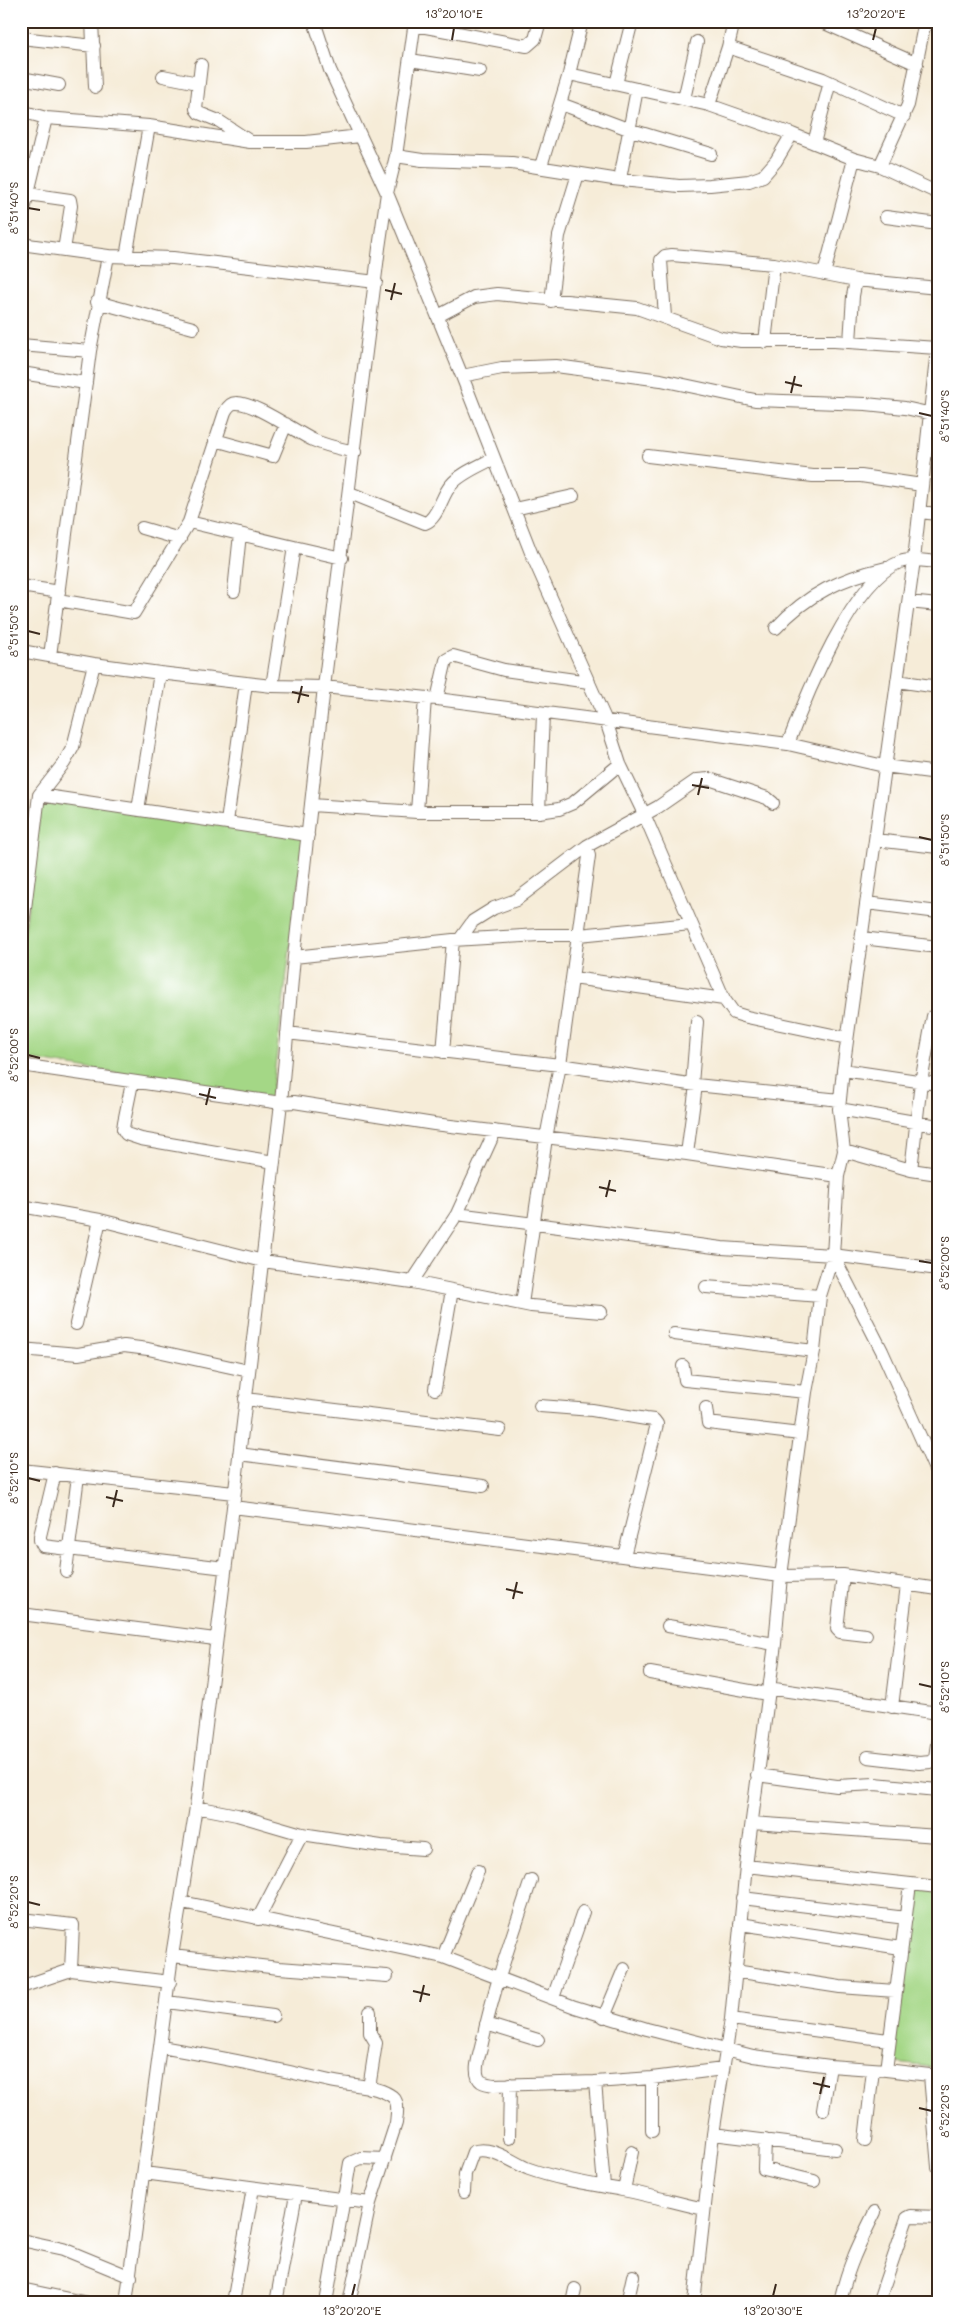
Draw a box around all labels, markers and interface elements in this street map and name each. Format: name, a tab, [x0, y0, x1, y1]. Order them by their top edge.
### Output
text: 13°20'10"E	[425, 5, 483, 21]
text: 13°20'20"E	[847, 5, 906, 21]
text: 8°51'40"S	[5, 182, 21, 234]
text: 8°51'40"S	[936, 390, 952, 442]
text: 8°51'50"S	[5, 605, 21, 657]
text: 8°51'50"S	[936, 814, 952, 866]
text: 8°52'00"S	[5, 1028, 21, 1082]
text: 8°52'00"S	[936, 1236, 952, 1290]
text: 8°52'10"S	[5, 1452, 21, 1504]
text: 8°52'10"S	[936, 1661, 952, 1713]
text: 8°52'20"S	[5, 1875, 21, 1929]
text: 8°52'20"S	[936, 2084, 952, 2138]
text: 13°20'20"E	[323, 2302, 382, 2318]
text: 13°20'30"E	[743, 2302, 803, 2318]

